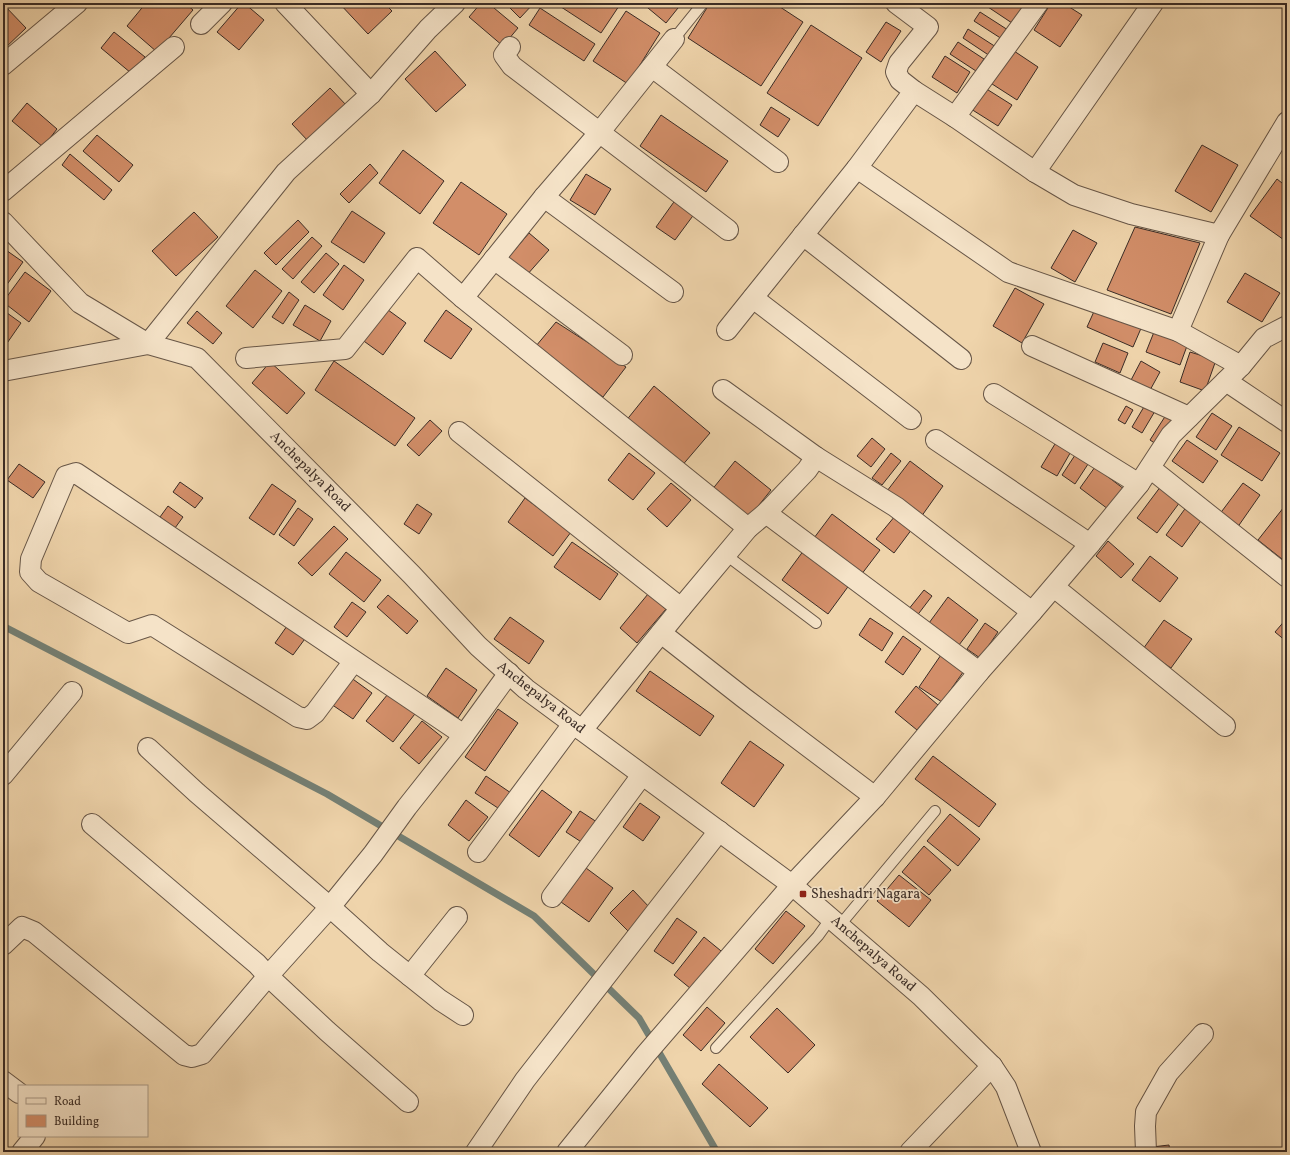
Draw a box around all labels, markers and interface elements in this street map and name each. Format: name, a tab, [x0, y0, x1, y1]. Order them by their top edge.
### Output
street label: Anchepalya Road	[265, 427, 355, 517]
street label: Anchepalya Road	[493, 657, 589, 739]
place label: Sheshadri Nagara	[811, 885, 920, 904]
marker: Sheshadri Nagara	[798, 889, 808, 899]
street label: Anchepalya Road	[826, 912, 920, 996]
legend	[18, 1085, 148, 1137]
text: Road	[54, 1094, 81, 1110]
text: Building	[54, 1114, 99, 1130]

